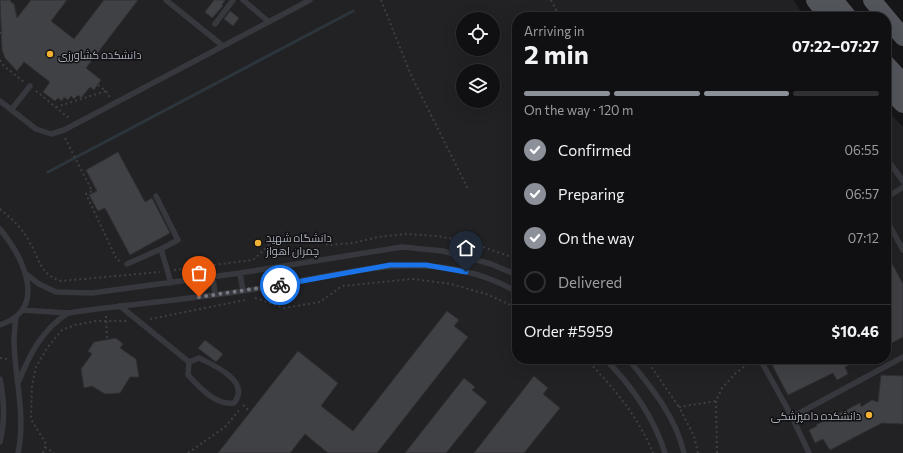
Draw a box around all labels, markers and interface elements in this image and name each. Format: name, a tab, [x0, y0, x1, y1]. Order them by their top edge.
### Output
map controls	[456, 12, 500, 108]
button: locate	[456, 12, 500, 56]
text: Arriving in	[524, 23, 584, 39]
text: 07:22–07:27	[792, 37, 879, 55]
text: 2 min	[524, 38, 589, 69]
place label: دانشکده کشاورزی	[58, 48, 142, 62]
marker: دانشکده کشاورزی	[45, 49, 55, 59]
button: layers	[456, 64, 500, 108]
text: On the way · 120 m	[524, 102, 633, 118]
icon: check	[524, 139, 546, 161]
text: Confirmed	[558, 141, 631, 159]
text: 06:55	[845, 142, 879, 158]
icon: check	[524, 183, 546, 205]
text: Preparing	[558, 185, 624, 203]
text: 06:57	[845, 186, 879, 202]
icon: check	[524, 227, 546, 249]
text: On the way	[558, 229, 635, 247]
text: 07:12	[848, 230, 879, 246]
place label: دانشگاه شهید چمران اهواز	[265, 231, 332, 258]
pin	[449, 231, 483, 272]
icon: home	[455, 237, 477, 259]
marker: دانشگاه شهید چمران اهواز	[253, 238, 263, 248]
pin	[182, 256, 216, 297]
icon: bag	[188, 262, 210, 284]
courier	[260, 265, 300, 305]
text: Delivered	[558, 273, 622, 291]
icon: bike	[269, 274, 291, 296]
text: Order #5959	[524, 322, 613, 340]
text: $10.46	[832, 322, 879, 340]
place label: دانشکده دامپزشکی	[771, 409, 861, 423]
marker: دانشکده دامپزشکی	[864, 410, 874, 420]

